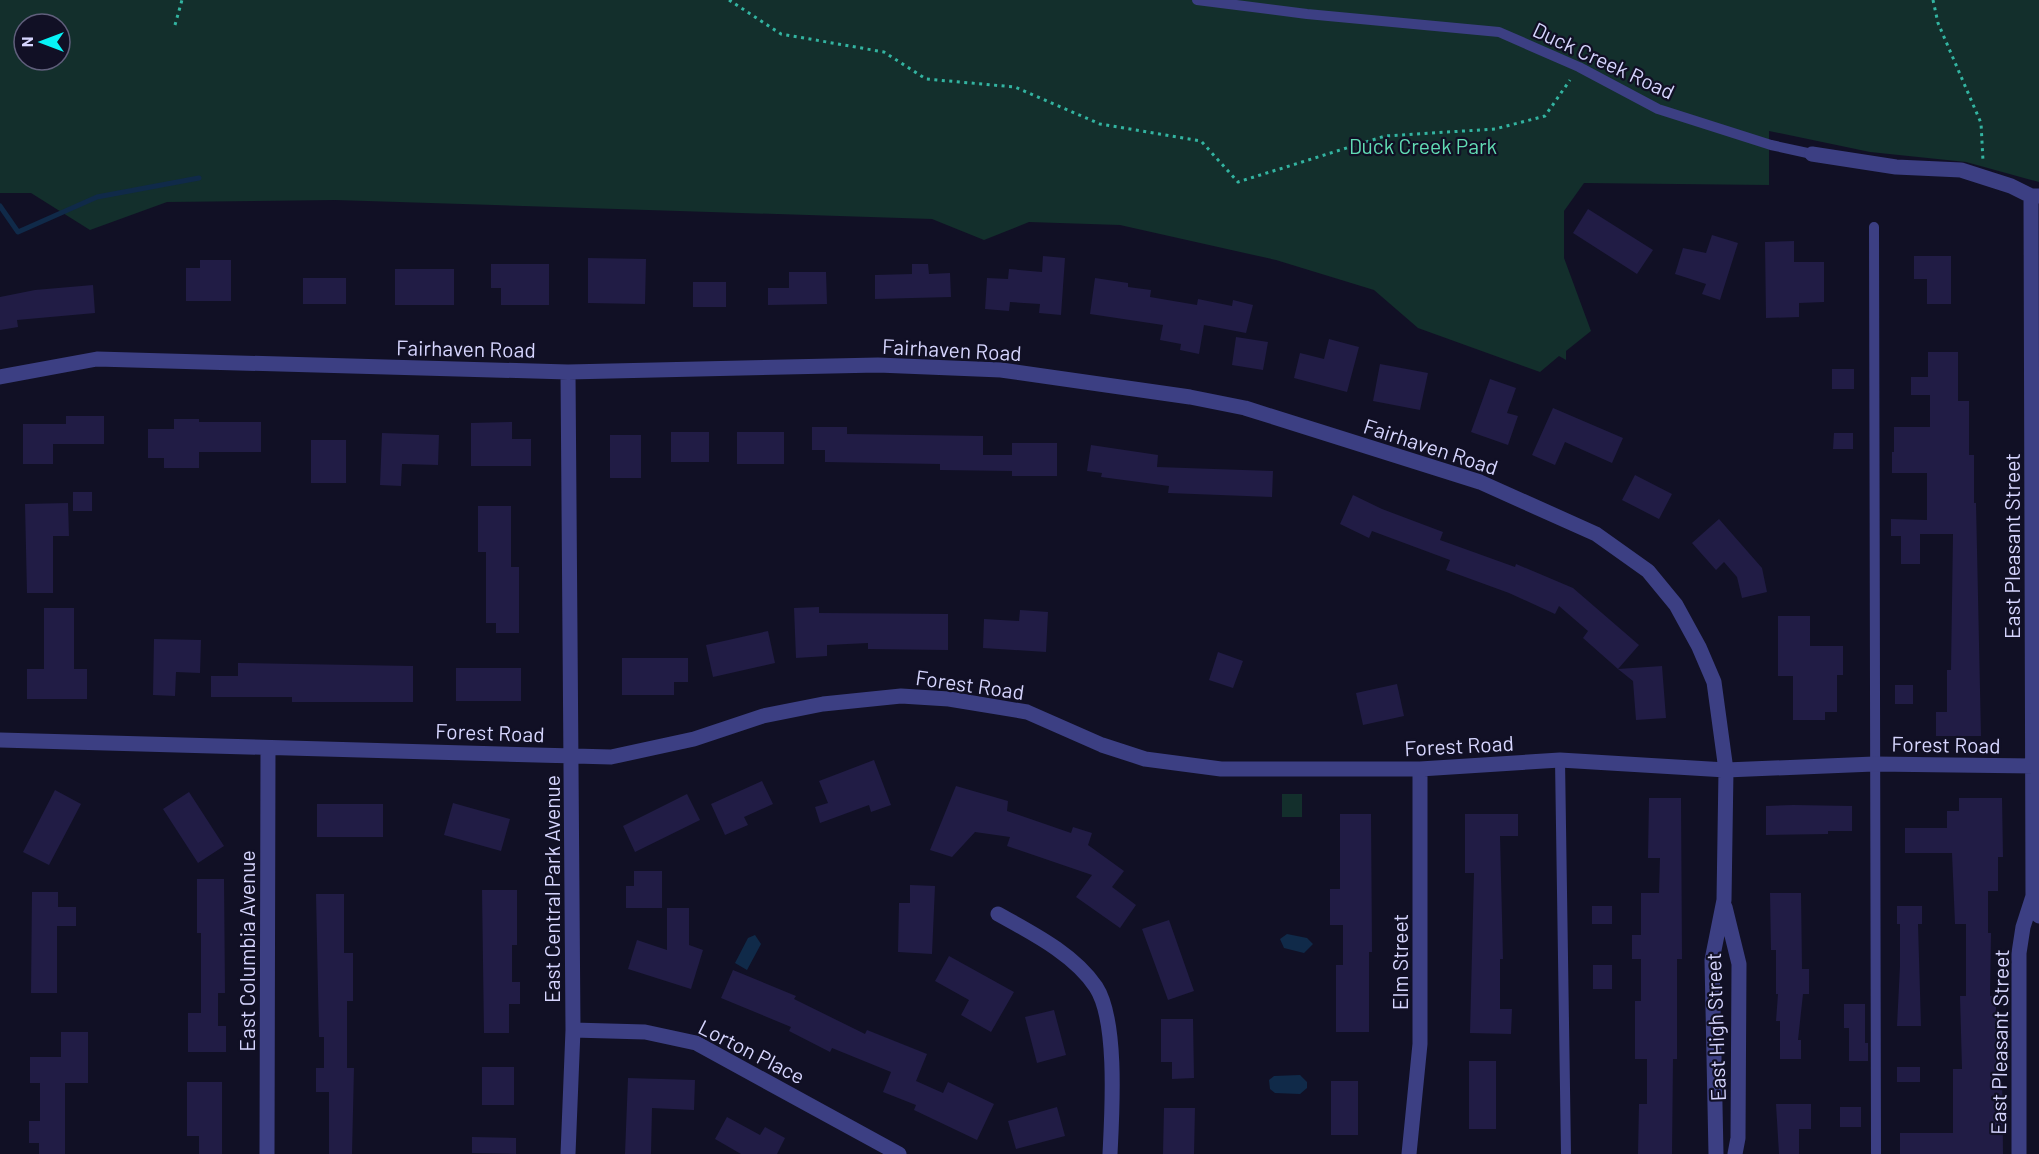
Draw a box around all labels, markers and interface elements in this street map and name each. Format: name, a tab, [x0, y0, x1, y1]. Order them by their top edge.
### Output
north arrow	[12, 12, 72, 72]
street label: Duck Creek Road	[1529, 16, 1679, 104]
text: N	[17, 37, 36, 47]
park label: Duck Creek Park	[1349, 133, 1497, 158]
street label: Fairhaven Road	[882, 333, 1022, 365]
street label: Fairhaven Road	[396, 334, 536, 362]
street label: Fairhaven Road	[1361, 413, 1501, 479]
street label: East Pleasant Street	[1999, 453, 2024, 639]
street label: Forest Road	[914, 664, 1026, 704]
street label: Forest Road	[435, 718, 545, 746]
street label: Forest Road	[1404, 730, 1514, 760]
street label: Forest Road	[1891, 731, 2001, 757]
street label: East Central Park Avenue	[539, 775, 564, 1003]
street label: East Columbia Avenue	[234, 850, 259, 1052]
street label: Elm Street	[1387, 914, 1412, 1010]
street label: East Pleasant Street	[1985, 949, 2013, 1135]
street label: East High Street	[1700, 952, 1730, 1102]
street label: Lorton Place	[695, 1014, 809, 1088]

